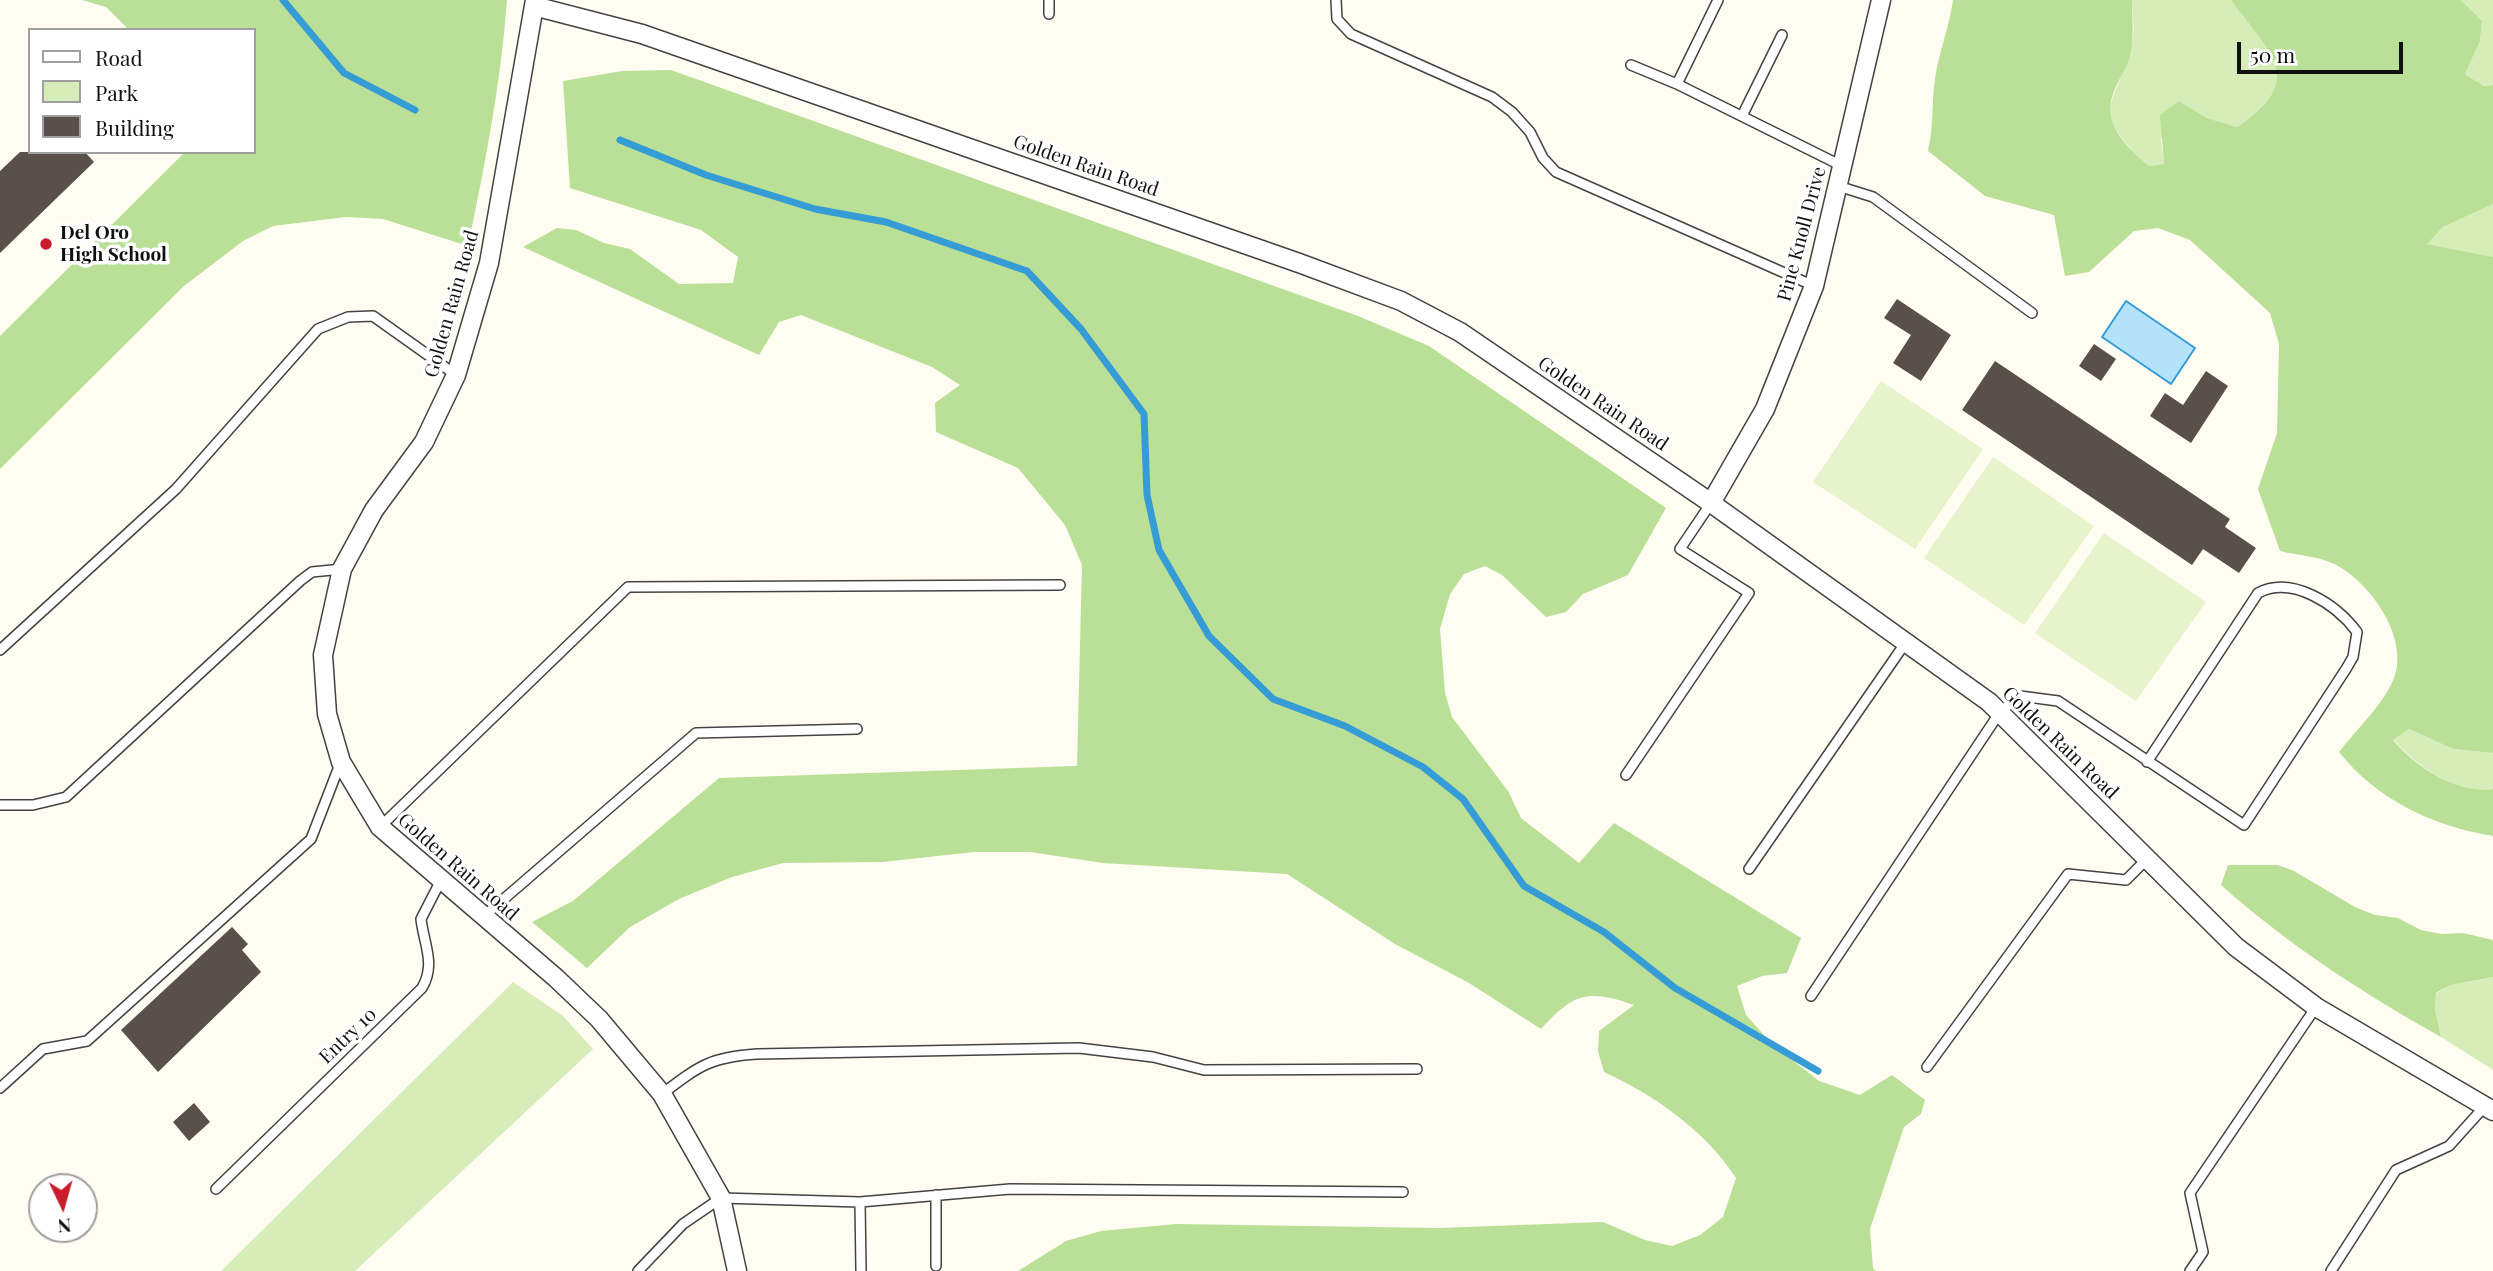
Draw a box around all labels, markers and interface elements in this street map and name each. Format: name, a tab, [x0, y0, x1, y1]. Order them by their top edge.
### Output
legend	[28, 28, 256, 154]
scale bar	[2241, 28, 2407, 72]
text: 50 m	[2250, 40, 2295, 68]
text: Road	[95, 43, 143, 71]
text: Park	[95, 78, 138, 106]
text: Building	[95, 113, 174, 141]
street label: Golden Rain Road	[1010, 130, 1162, 202]
street label: Pine Knoll Drive	[1773, 164, 1831, 304]
place label: Del Oro High School	[60, 222, 167, 266]
street label: Golden Rain Road	[420, 228, 484, 380]
marker: Del Oro High School	[38, 236, 54, 252]
street label: Golden Rain Road	[1534, 352, 1672, 456]
street label: Golden Rain Road	[1997, 682, 2123, 804]
street label: Golden Rain Road	[393, 808, 523, 926]
street label: Entry 10	[315, 1003, 381, 1069]
north arrow	[28, 1173, 98, 1243]
text: N	[57, 1213, 73, 1240]

